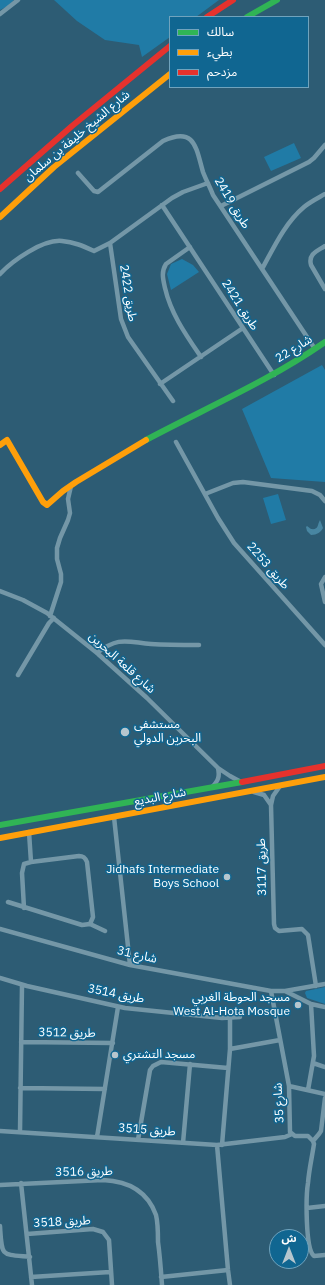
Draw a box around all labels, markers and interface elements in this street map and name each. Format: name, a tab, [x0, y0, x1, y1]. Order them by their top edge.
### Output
legend	[169, 16, 309, 88]
text: سالك	[207, 24, 234, 39]
text: بطيء	[207, 44, 233, 59]
text: مزدحم	[207, 64, 237, 79]
street label: شارع الشيخ خليفة بن سلمان	[21, 88, 133, 184]
street label: طريق 2419	[211, 175, 253, 231]
street label: طريق 2422	[116, 264, 140, 322]
street label: طريق 2421	[218, 277, 262, 333]
street label: شارع 22	[273, 332, 315, 366]
street label: طريق 2253	[244, 540, 292, 592]
street label: شارع قلعة البحرين	[86, 629, 158, 697]
place label: مستشفى البحرين الدولي	[134, 718, 201, 746]
marker: مستشفى البحرين الدولي	[119, 726, 131, 738]
street label: شارع البديع	[133, 785, 187, 809]
street label: طريق 3117	[254, 838, 270, 896]
place label: Jidhafs Intermediate Boys School	[106, 863, 219, 891]
marker: Jidhafs Intermediate Boys School	[222, 872, 232, 882]
street label: شارع 31	[116, 943, 158, 967]
street label: طريق 3514	[86, 981, 146, 1007]
place label: مسجد الحوطة الغربي West Al-Hota Mosque	[173, 991, 290, 1019]
marker: مسجد الحوطة الغربي West Al-Hota Mosque	[293, 1000, 303, 1010]
street label: طريق 3512	[38, 1025, 96, 1041]
place label: مسجد التشتري	[123, 1048, 195, 1062]
marker: مسجد التشتري	[110, 1050, 120, 1060]
street label: شارع 35	[271, 1082, 287, 1124]
street label: طريق 3515	[118, 1121, 176, 1139]
street label: طريق 3516	[55, 1164, 113, 1180]
street label: طريق 3518	[33, 1213, 91, 1231]
north arrow	[269, 1229, 309, 1269]
text: ش	[281, 1231, 297, 1245]

